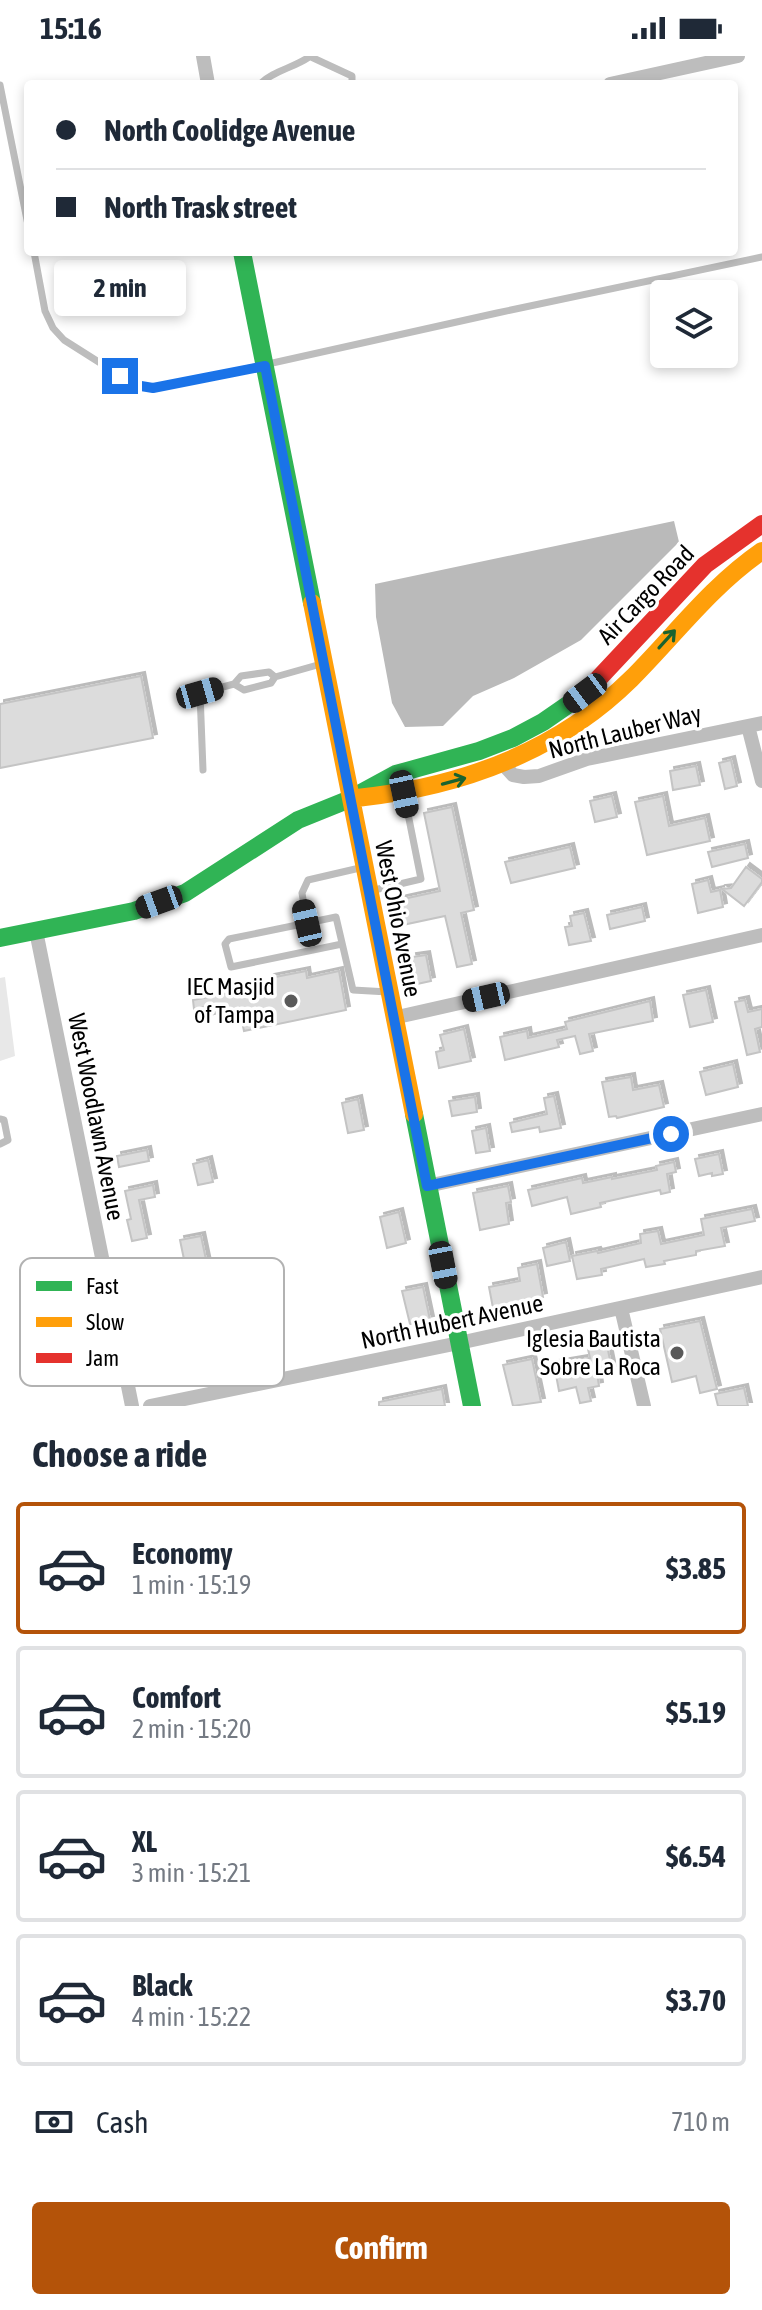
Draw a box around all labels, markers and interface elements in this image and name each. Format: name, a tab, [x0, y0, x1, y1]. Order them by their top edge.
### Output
text: 15:16	[40, 11, 102, 45]
text: North Coolidge Avenue	[104, 113, 356, 147]
text: North Trask street	[104, 190, 297, 224]
callout: 2 min	[54, 260, 186, 316]
text: 2 min	[93, 273, 147, 303]
map controls	[650, 280, 738, 368]
button: layers	[650, 280, 738, 368]
route end	[102, 358, 138, 394]
street label: Air Cargo Road	[592, 540, 699, 649]
one-way arrow	[657, 630, 675, 650]
car	[559, 669, 611, 717]
car	[174, 675, 226, 711]
street label: North Lauber Way	[546, 699, 704, 764]
car	[387, 768, 421, 820]
one-way arrow	[440, 772, 466, 787]
street label: West Ohio Avenue	[370, 839, 427, 999]
car	[132, 883, 186, 921]
car	[290, 897, 324, 949]
place label: IEC Masjid of Tampa	[186, 973, 275, 1028]
car	[460, 980, 512, 1014]
marker: IEC Masjid of Tampa	[282, 992, 300, 1010]
street label: West Woodlawn Avenue	[63, 1011, 130, 1223]
route start	[653, 1116, 689, 1152]
car	[427, 1239, 459, 1291]
legend	[20, 1258, 284, 1386]
text: Fast	[86, 1273, 119, 1299]
street label: North Hubert Avenue	[358, 1289, 545, 1354]
text: Slow	[86, 1309, 124, 1335]
place label: Iglesia Bautista Sobre La Roca	[526, 1325, 661, 1380]
marker: Iglesia Bautista Sobre La Roca	[668, 1344, 686, 1362]
text: Jam	[86, 1345, 119, 1371]
text: Choose a ride	[32, 1433, 207, 1475]
icon: car	[36, 1532, 108, 1604]
text: Economy	[132, 1536, 233, 1570]
text: $3.85	[666, 1551, 726, 1585]
text: 1 min · 15:19	[132, 1570, 251, 1600]
icon: car	[36, 1676, 108, 1748]
text: Comfort	[132, 1680, 221, 1714]
text: $5.19	[666, 1695, 726, 1729]
text: 2 min · 15:20	[132, 1714, 251, 1744]
icon: car	[36, 1820, 108, 1892]
text: XL	[132, 1824, 157, 1858]
text: $6.54	[666, 1839, 726, 1873]
text: 3 min · 15:21	[132, 1858, 251, 1888]
icon: car	[36, 1964, 108, 2036]
text: Black	[132, 1968, 192, 2002]
text: $3.70	[666, 1983, 726, 2017]
text: 4 min · 15:22	[132, 2002, 251, 2032]
icon: cash	[32, 2100, 76, 2144]
text: Cash	[96, 2105, 149, 2139]
text: 710 m	[671, 2107, 730, 2137]
button: Confirm	[32, 2202, 730, 2294]

